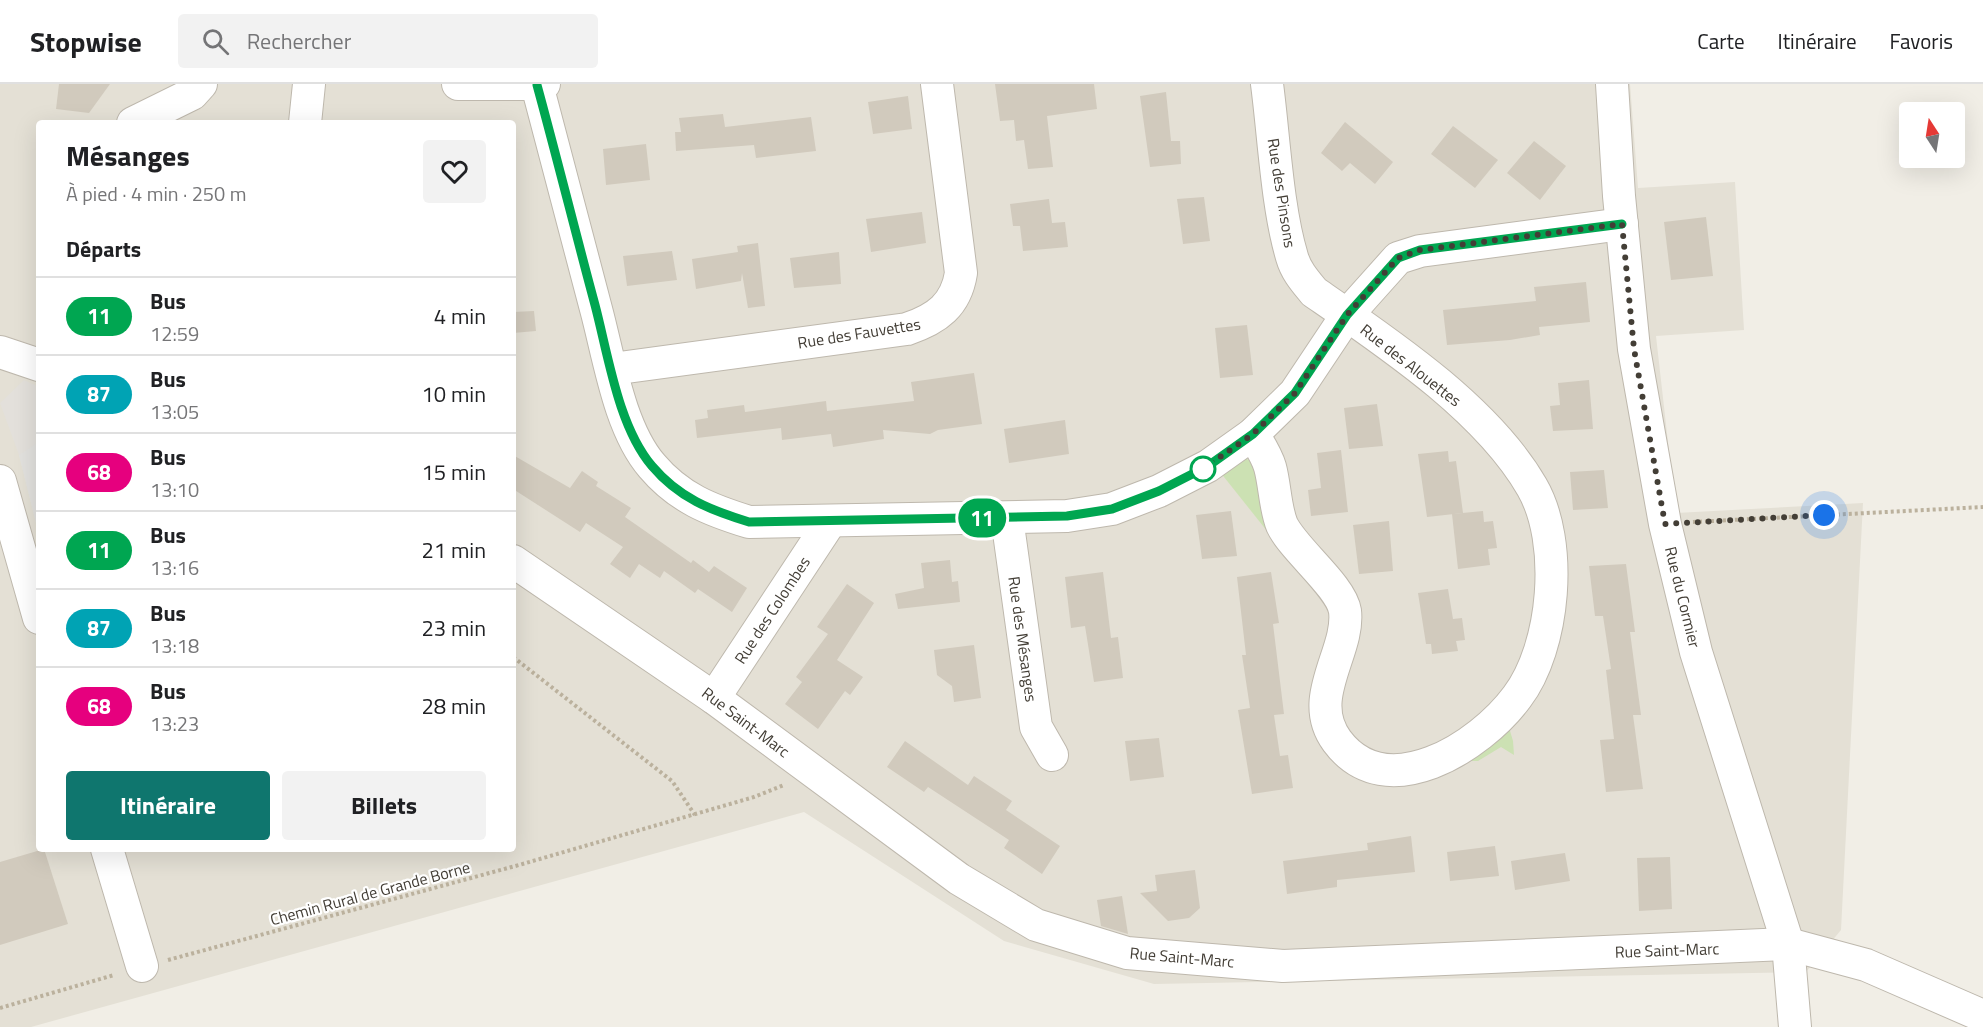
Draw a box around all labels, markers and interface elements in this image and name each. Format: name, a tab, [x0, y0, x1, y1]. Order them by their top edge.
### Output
search box	[178, 14, 598, 68]
text: Stopwise	[30, 20, 142, 63]
text: Rechercher	[247, 24, 351, 58]
icon: search	[199, 25, 232, 58]
text: Carte	[1697, 25, 1745, 57]
text: Itinéraire	[1778, 25, 1857, 57]
text: Favoris	[1890, 25, 1953, 57]
north arrow	[1899, 102, 1965, 168]
map controls	[1899, 102, 1965, 168]
text: Mésanges	[66, 134, 190, 177]
street label: Rue des Pinsons	[1261, 136, 1303, 250]
button: heart	[423, 140, 486, 203]
text: À pied · 4 min · 250 m	[66, 178, 246, 209]
text: Départs	[66, 232, 141, 266]
text: Bus	[150, 284, 186, 318]
text: 4 min	[434, 299, 486, 333]
text: 11	[87, 300, 111, 332]
street label: Rue des Fauvettes	[796, 311, 922, 355]
text: 12:59	[150, 318, 199, 349]
street label: Rue des Alouettes	[1355, 318, 1467, 412]
text: Bus	[150, 362, 186, 396]
text: 10 min	[421, 377, 486, 411]
text: 87	[87, 378, 111, 410]
text: 13:05	[150, 396, 199, 427]
text: Bus	[150, 440, 186, 474]
text: 15 min	[421, 455, 486, 489]
text: 68	[87, 456, 111, 488]
unlabelled marker	[1190, 456, 1216, 482]
text: 13:10	[150, 474, 199, 505]
line badge: 11	[955, 498, 1009, 538]
your location	[1809, 500, 1839, 530]
text: 11	[970, 502, 994, 534]
text: Bus	[150, 518, 186, 552]
text: 21 min	[421, 533, 486, 567]
text: 11	[87, 534, 111, 566]
street label: Rue du Cormier	[1659, 544, 1707, 651]
text: 13:16	[150, 552, 199, 583]
street label: Rue des Colombes	[728, 552, 816, 668]
street label: Rue des Mésanges	[1002, 575, 1044, 703]
text: Bus	[150, 596, 186, 630]
text: 23 min	[421, 611, 486, 645]
text: 87	[87, 612, 111, 644]
text: 13:18	[150, 630, 199, 661]
text: Bus	[150, 674, 186, 708]
street label: Rue Saint-Marc	[697, 681, 795, 763]
text: 28 min	[421, 689, 486, 723]
text: 68	[87, 690, 111, 722]
text: 13:23	[150, 708, 199, 739]
button: Itinéraire	[66, 771, 270, 840]
button: Billets	[282, 771, 486, 840]
street label: Chemin Rural de Grande Borne	[267, 855, 473, 931]
street label: Rue Saint-Marc	[1614, 936, 1720, 964]
street label: Rue Saint-Marc	[1129, 940, 1235, 974]

